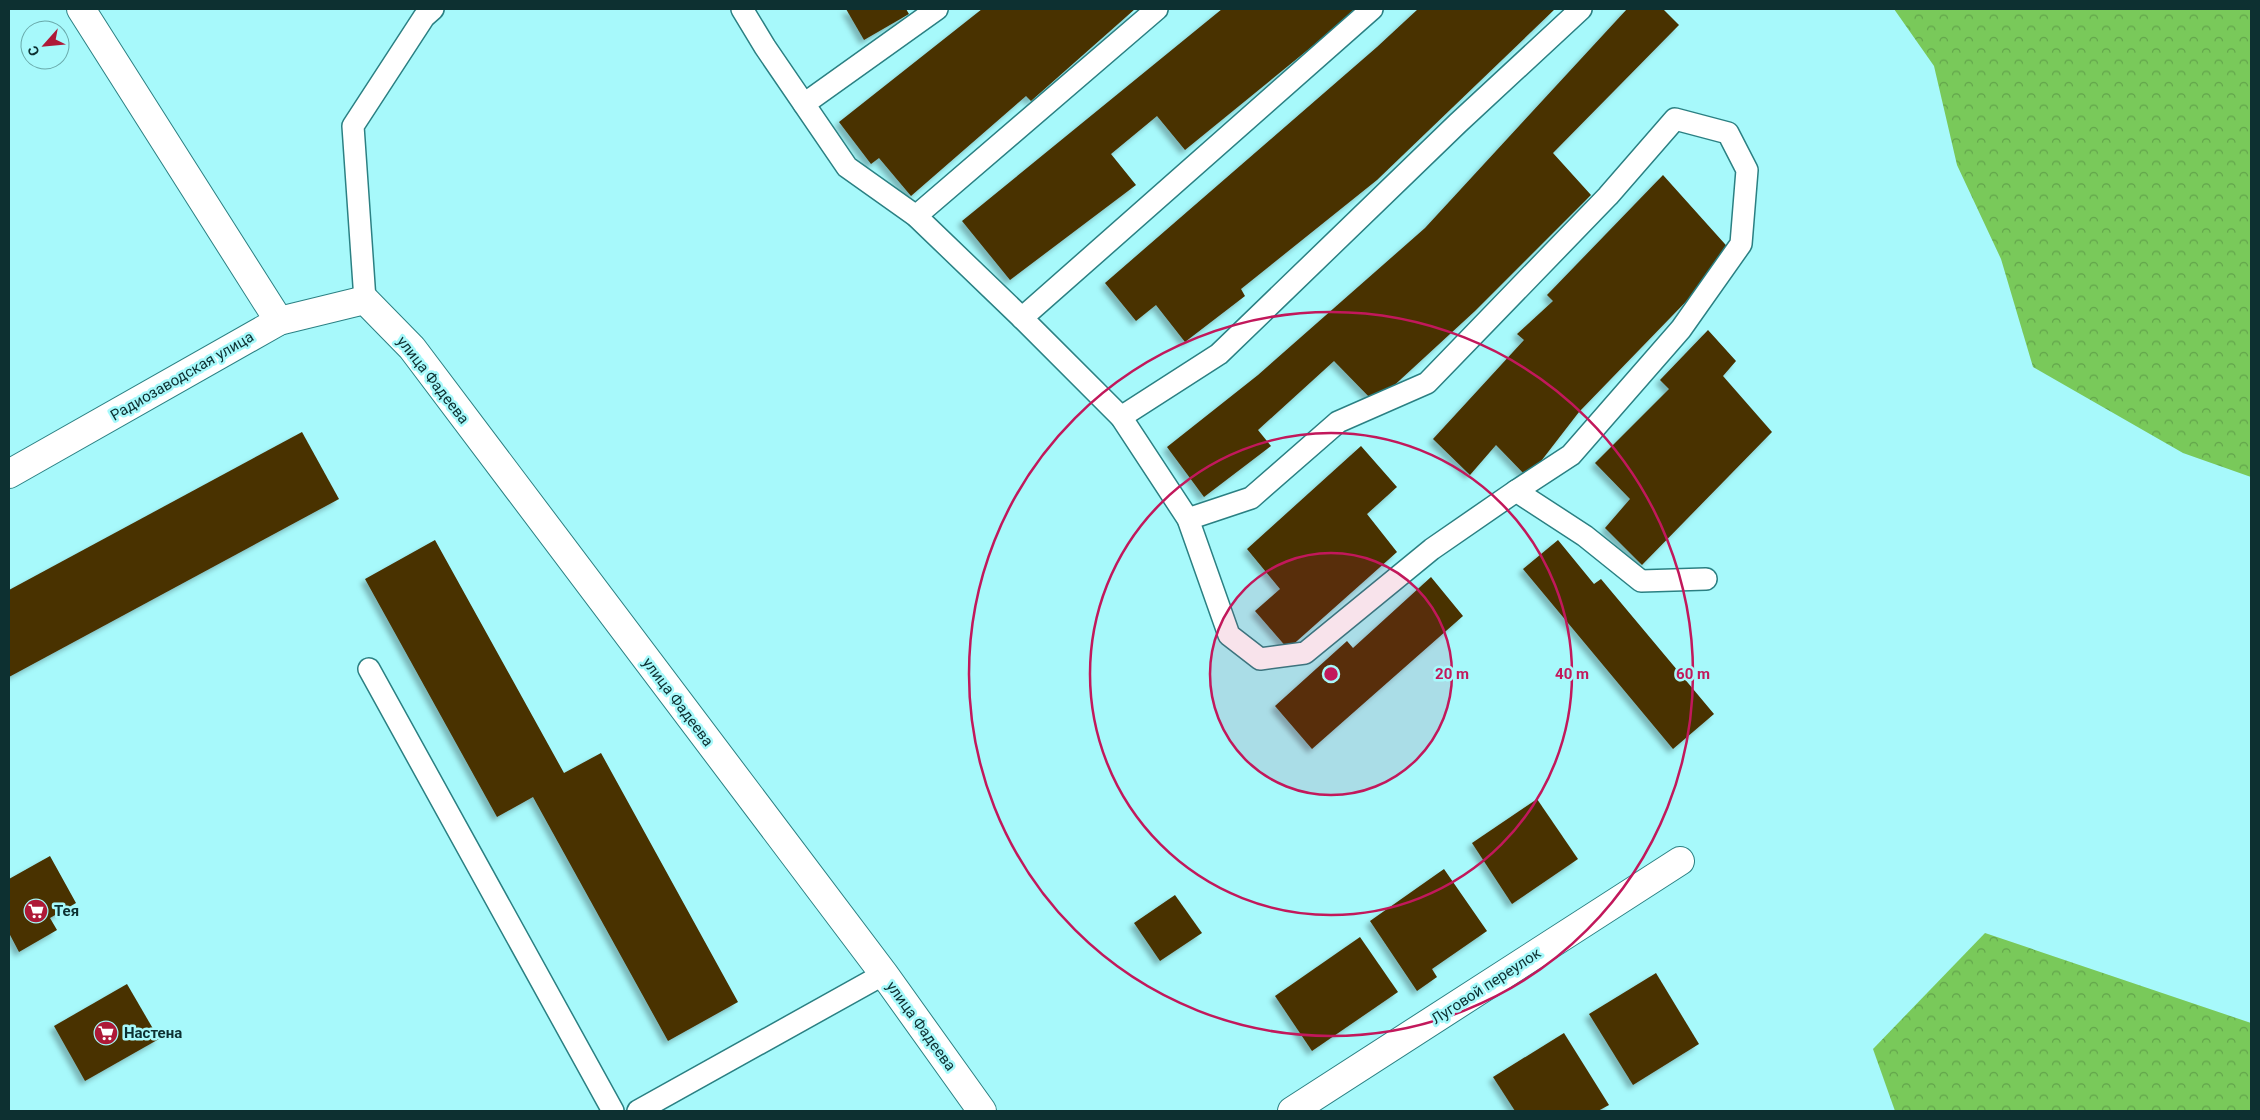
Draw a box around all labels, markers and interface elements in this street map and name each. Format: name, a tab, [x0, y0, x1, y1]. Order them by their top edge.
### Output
north arrow	[20, 20, 70, 70]
text: С	[24, 43, 43, 59]
street label: Радиозаводская улица	[107, 328, 257, 424]
street label: улица Фадеева	[393, 333, 473, 427]
street label: улица Фадеева	[639, 654, 717, 750]
centre of rings	[1322, 665, 1340, 683]
text: 20 m	[1435, 665, 1469, 683]
text: 40 m	[1555, 665, 1589, 683]
text: 60 m	[1676, 665, 1710, 683]
supermarket icon: Тея	[23, 898, 49, 924]
place label: Тея	[54, 902, 79, 920]
street label: Луговой переулок	[1428, 944, 1544, 1028]
street label: улица Фадеева	[882, 978, 960, 1074]
supermarket icon: Настена	[93, 1020, 119, 1046]
place label: Настена	[124, 1024, 182, 1042]

